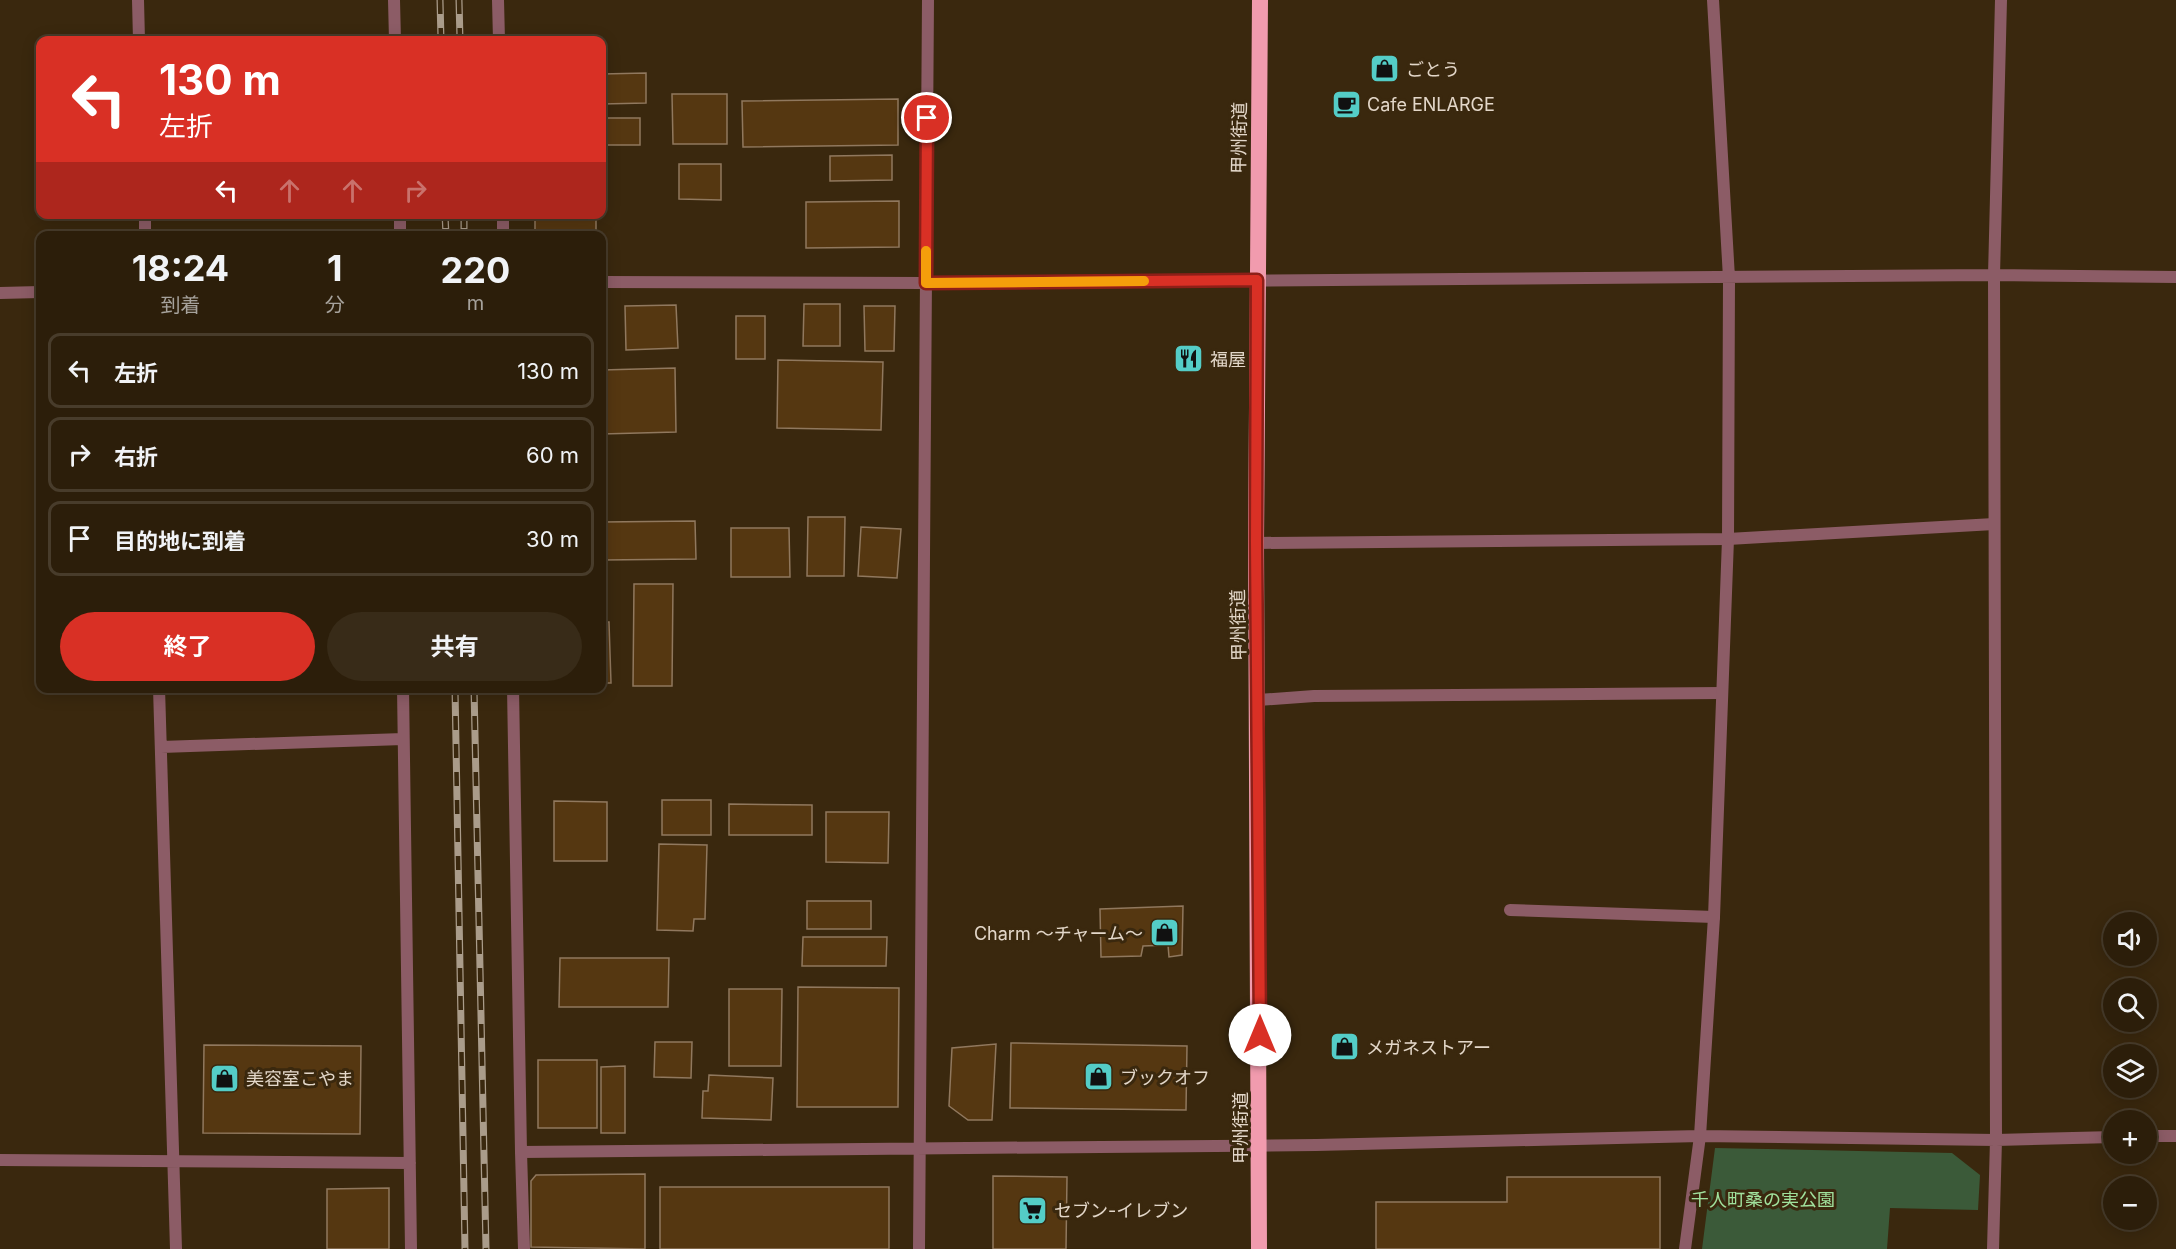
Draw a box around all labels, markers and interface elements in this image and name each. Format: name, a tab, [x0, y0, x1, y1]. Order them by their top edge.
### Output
shop icon: ごとう	[1369, 53, 1401, 85]
text: 130 m	[159, 54, 281, 105]
place label: ごとう	[1406, 59, 1460, 80]
icon: left	[60, 60, 138, 138]
cafe icon: Cafe ENLARGE	[1330, 88, 1362, 120]
pin	[901, 92, 952, 143]
place label: Cafe ENLARGE	[1367, 94, 1495, 115]
icon: arrive	[910, 101, 943, 134]
street label: 甲州街道	[1228, 102, 1250, 174]
text: 左折	[159, 110, 213, 143]
icon: left	[210, 174, 243, 207]
icon: ahead	[273, 174, 306, 207]
icon: ahead	[336, 174, 369, 207]
icon: right	[399, 174, 432, 207]
text: 18:24	[132, 246, 229, 290]
text: 1	[327, 246, 343, 290]
text: 220	[441, 248, 510, 292]
text: m	[467, 291, 484, 315]
text: 到着	[160, 293, 200, 317]
text: 分	[325, 293, 345, 317]
restaurant icon: 福屋	[1173, 343, 1205, 375]
place label: 福屋	[1210, 349, 1246, 370]
icon: left	[63, 354, 96, 387]
text: 130 m	[517, 358, 579, 384]
text: 左折	[114, 360, 158, 386]
icon: right	[63, 438, 96, 471]
text: 60 m	[526, 442, 579, 468]
text: 右折	[114, 444, 158, 470]
icon: arrive	[63, 522, 96, 555]
text: 30 m	[526, 526, 579, 552]
text: 目的地に到着	[114, 528, 246, 554]
street label: 甲州街道	[1227, 589, 1249, 661]
button: 終了	[60, 612, 315, 681]
button: 共有	[327, 612, 582, 681]
map controls	[2103, 912, 2157, 1230]
button: sound	[2103, 912, 2157, 966]
shop icon: Charm ～チャーム～	[1148, 917, 1180, 949]
place label: Charm ～チャーム～	[974, 923, 1143, 944]
button: search	[2103, 978, 2157, 1032]
position arrow	[1228, 1003, 1292, 1067]
shop icon: メガネストアー	[1329, 1031, 1361, 1063]
place label: メガネストアー	[1366, 1037, 1491, 1058]
button: layers	[2103, 1044, 2157, 1098]
shop icon: ブックオフ	[1083, 1061, 1115, 1093]
shop icon: 美容室こやま	[209, 1062, 241, 1094]
place label: ブックオフ	[1120, 1067, 1210, 1088]
place label: 美容室こやま	[246, 1068, 354, 1089]
street label: 甲州街道	[1230, 1092, 1251, 1164]
button: +	[2103, 1110, 2157, 1164]
button: −	[2103, 1176, 2157, 1230]
park label: 千人町桑の実公園	[1691, 1189, 1835, 1210]
supermarket icon: セブン-イレブン	[1017, 1194, 1049, 1226]
place label: セブン-イレブン	[1054, 1200, 1188, 1221]

